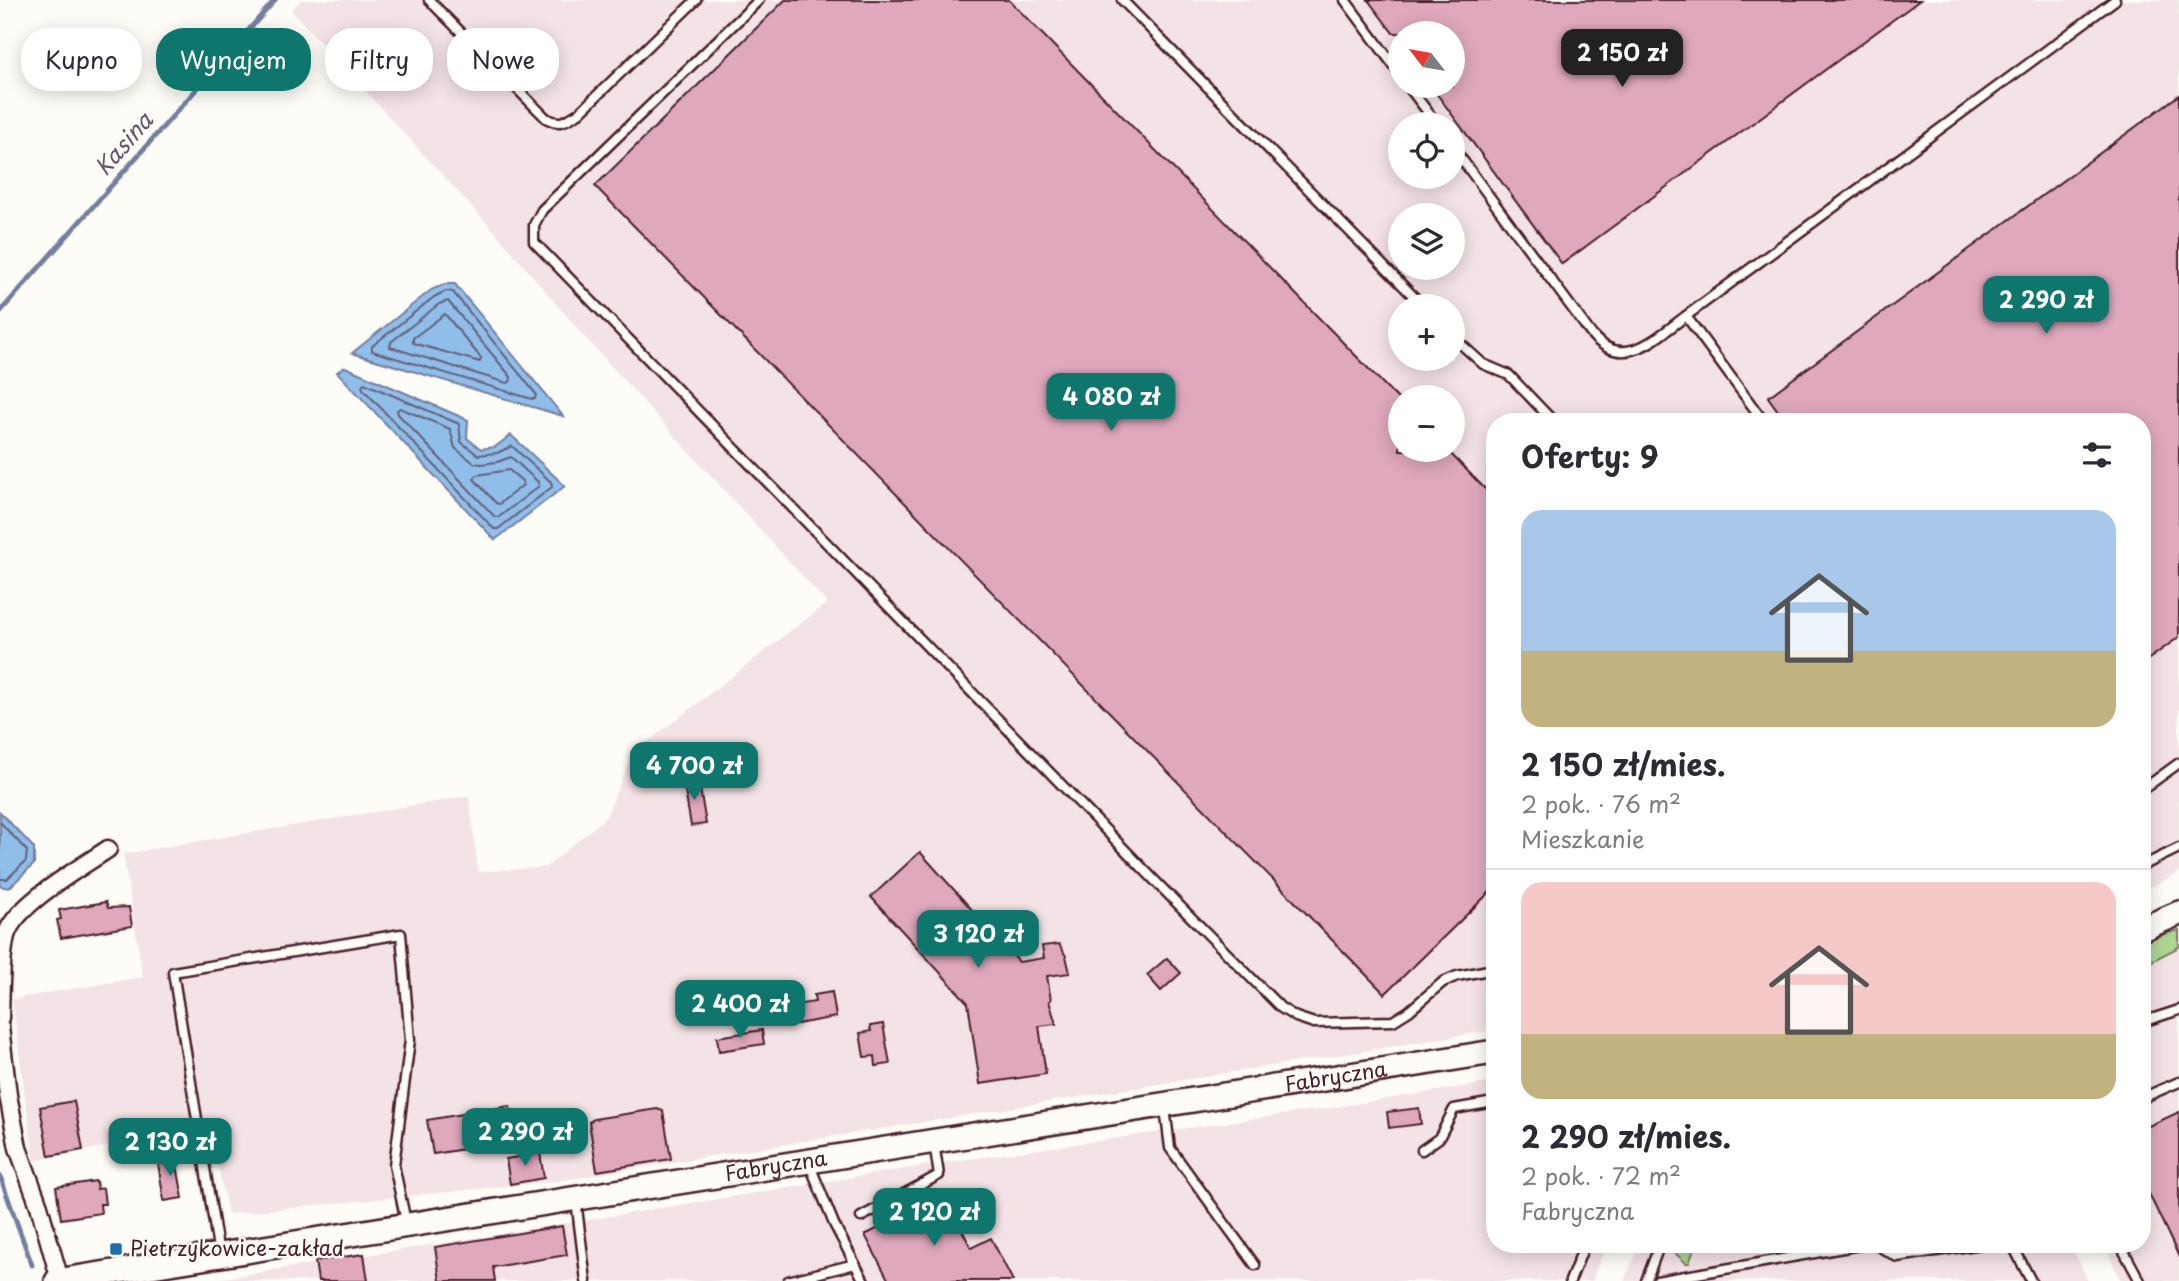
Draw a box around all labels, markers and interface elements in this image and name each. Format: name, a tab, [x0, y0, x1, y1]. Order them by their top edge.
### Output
north arrow	[1388, 21, 1465, 98]
map controls	[1388, 21, 1465, 462]
chip: Kupno	[21, 28, 142, 91]
chip: Wynajem	[156, 28, 311, 91]
chip: Filtry	[325, 28, 433, 91]
chip: Nowe	[447, 28, 559, 91]
pin: 2 150 zł	[1550, 29, 1694, 89]
text: 2 150 zł	[1577, 34, 1667, 69]
water label: Kasina	[85, 103, 161, 182]
button: locate	[1388, 112, 1465, 189]
button: layers	[1388, 203, 1465, 280]
pin: 2 290 zł	[1974, 276, 2118, 336]
text: 2 290 zł	[1999, 281, 2093, 316]
button: +	[1388, 294, 1465, 371]
pin: 4 080 zł	[1039, 374, 1183, 433]
text: 4 080 zł	[1062, 378, 1160, 413]
button: −	[1388, 385, 1465, 462]
text: Oferty: 9	[1521, 433, 1659, 478]
icon: filters	[2078, 436, 2116, 474]
icon: home	[1756, 555, 1882, 681]
text: 2 150 zł/mies.	[1521, 741, 1725, 786]
pin: 4 700 zł	[622, 742, 766, 802]
text: 4 700 zł	[646, 747, 742, 782]
text: 2 pok. · 76 m²	[1521, 786, 1681, 821]
text: Mieszkanie	[1521, 821, 1645, 856]
pin: 3 120 zł	[906, 911, 1050, 970]
text: 3 120 zł	[933, 915, 1023, 950]
icon: home	[1756, 927, 1882, 1053]
pin: 2 400 zł	[668, 981, 812, 1040]
text: 2 400 zł	[691, 985, 789, 1020]
street label: Fabryczna	[1282, 1051, 1389, 1099]
pin: 2 290 zł	[453, 1108, 597, 1168]
text: 2 290 zł	[478, 1113, 572, 1148]
text: 2 290 zł/mies.	[1521, 1113, 1731, 1158]
pin: 2 130 zł	[98, 1118, 242, 1178]
text: 2 130 zł	[125, 1123, 215, 1158]
street label: Fabryczna	[722, 1141, 829, 1188]
text: 2 pok. · 72 m²	[1521, 1158, 1681, 1193]
pin: 2 120 zł	[862, 1188, 1006, 1248]
text: 2 120 zł	[889, 1193, 979, 1228]
text: Fabryczna	[1521, 1193, 1634, 1228]
place label: Pietrzykowice-zakład	[130, 1231, 344, 1263]
marker: Pietrzykowice-zakład	[108, 1241, 124, 1257]

